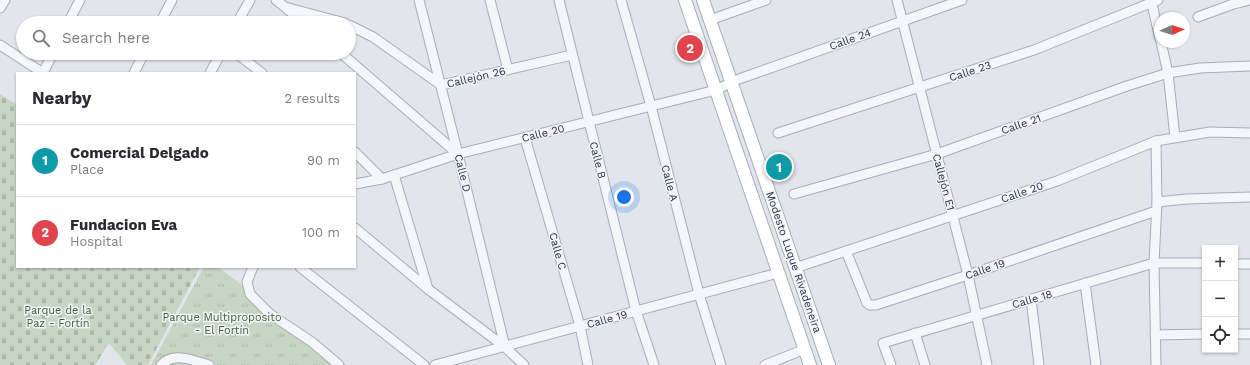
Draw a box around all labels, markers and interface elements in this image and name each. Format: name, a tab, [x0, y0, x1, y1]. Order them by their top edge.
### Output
north arrow	[1154, 12, 1190, 48]
search box	[16, 16, 356, 60]
street label: Calle 24	[828, 26, 873, 53]
icon: search	[30, 27, 52, 49]
text: Search here	[62, 29, 150, 47]
pin: 2	[677, 33, 703, 63]
street label: Calle 23	[947, 59, 993, 84]
street label: Callejón 26	[445, 64, 507, 91]
text: Nearby	[32, 88, 91, 108]
text: 2 results	[285, 91, 340, 106]
street label: Calle 21	[1000, 112, 1043, 137]
street label: Calle 20	[520, 122, 566, 145]
street label: Calle B	[587, 140, 608, 180]
text: Comercial Delgado	[70, 144, 209, 162]
pin: 1	[766, 152, 792, 182]
street label: Callejón E1	[930, 152, 957, 212]
text: 1	[42, 153, 48, 168]
text: 90 m	[307, 153, 340, 168]
street label: Calle D	[452, 153, 473, 193]
text: Place	[70, 162, 104, 177]
street label: Calle A	[658, 163, 681, 203]
street label: Calle 20	[999, 179, 1045, 206]
your location	[614, 187, 634, 207]
street label: Modesto Luque Rivadeneira	[763, 190, 824, 335]
text: Fundacion Eva	[70, 216, 177, 234]
text: 2	[41, 225, 49, 240]
text: 100 m	[302, 225, 340, 240]
street label: Calle C	[546, 231, 569, 272]
text: Hospital	[70, 234, 122, 249]
map controls	[1202, 245, 1238, 353]
button: +	[1202, 245, 1238, 281]
street label: Calle 19	[963, 257, 1007, 282]
button: −	[1202, 281, 1238, 317]
street label: Calle 18	[1010, 287, 1054, 311]
park label: Parque de la Paz - Fortín	[24, 304, 92, 330]
street label: Calle 19	[585, 308, 629, 331]
park label: Parque Multiproposito - El Fortín	[162, 311, 282, 337]
button: locate	[1202, 317, 1238, 353]

